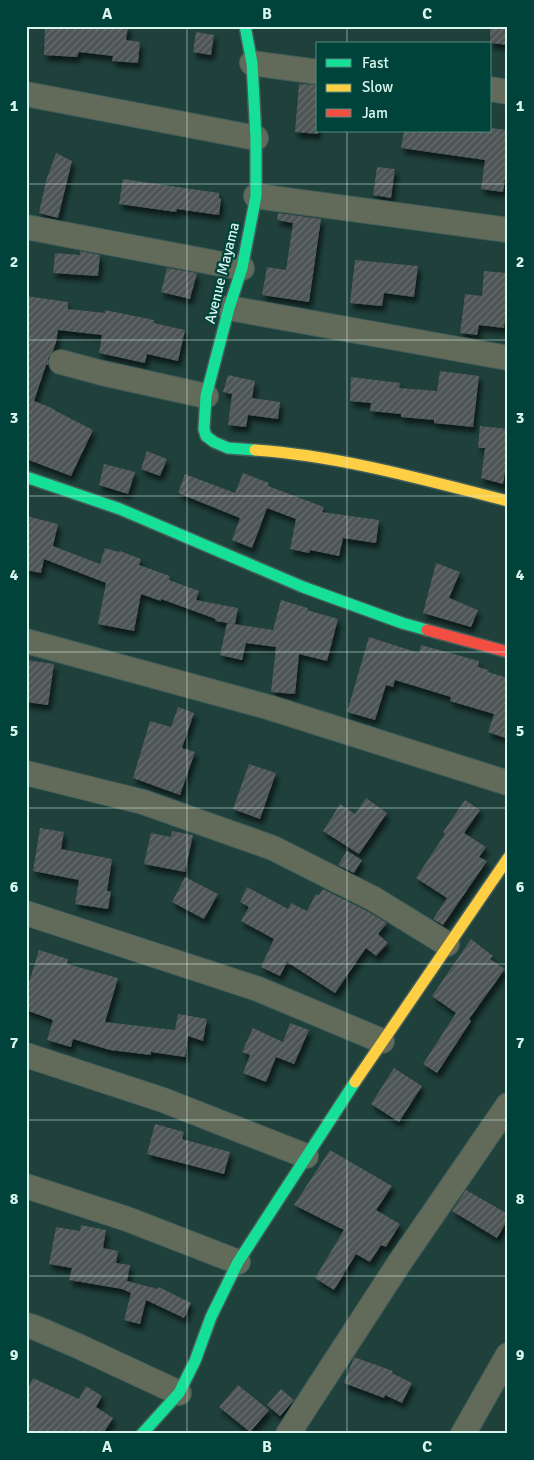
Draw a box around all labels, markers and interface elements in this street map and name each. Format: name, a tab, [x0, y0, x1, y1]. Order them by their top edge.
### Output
text: A	[102, 4, 113, 24]
text: B	[262, 4, 272, 24]
text: C	[422, 4, 432, 24]
legend	[316, 42, 492, 132]
text: Fast	[362, 54, 389, 72]
text: Slow	[362, 78, 393, 96]
text: 1	[10, 96, 19, 116]
text: 1	[516, 96, 525, 116]
text: Jam	[362, 104, 388, 122]
street label: Avenue Mayama	[201, 220, 243, 326]
text: 2	[10, 252, 18, 272]
text: 2	[516, 252, 524, 272]
text: 3	[10, 408, 18, 428]
text: 3	[516, 408, 524, 428]
text: 4	[10, 565, 19, 585]
text: 4	[516, 565, 525, 585]
text: 5	[10, 721, 18, 741]
text: 5	[516, 721, 524, 741]
text: 6	[10, 877, 19, 897]
text: 6	[516, 877, 525, 897]
text: 7	[10, 1033, 19, 1053]
text: 7	[516, 1033, 525, 1053]
text: 8	[10, 1189, 19, 1209]
text: 8	[516, 1189, 525, 1209]
text: 9	[10, 1345, 19, 1365]
text: 9	[516, 1345, 525, 1365]
text: A	[102, 1437, 113, 1457]
text: B	[262, 1437, 272, 1457]
text: C	[422, 1437, 432, 1457]

